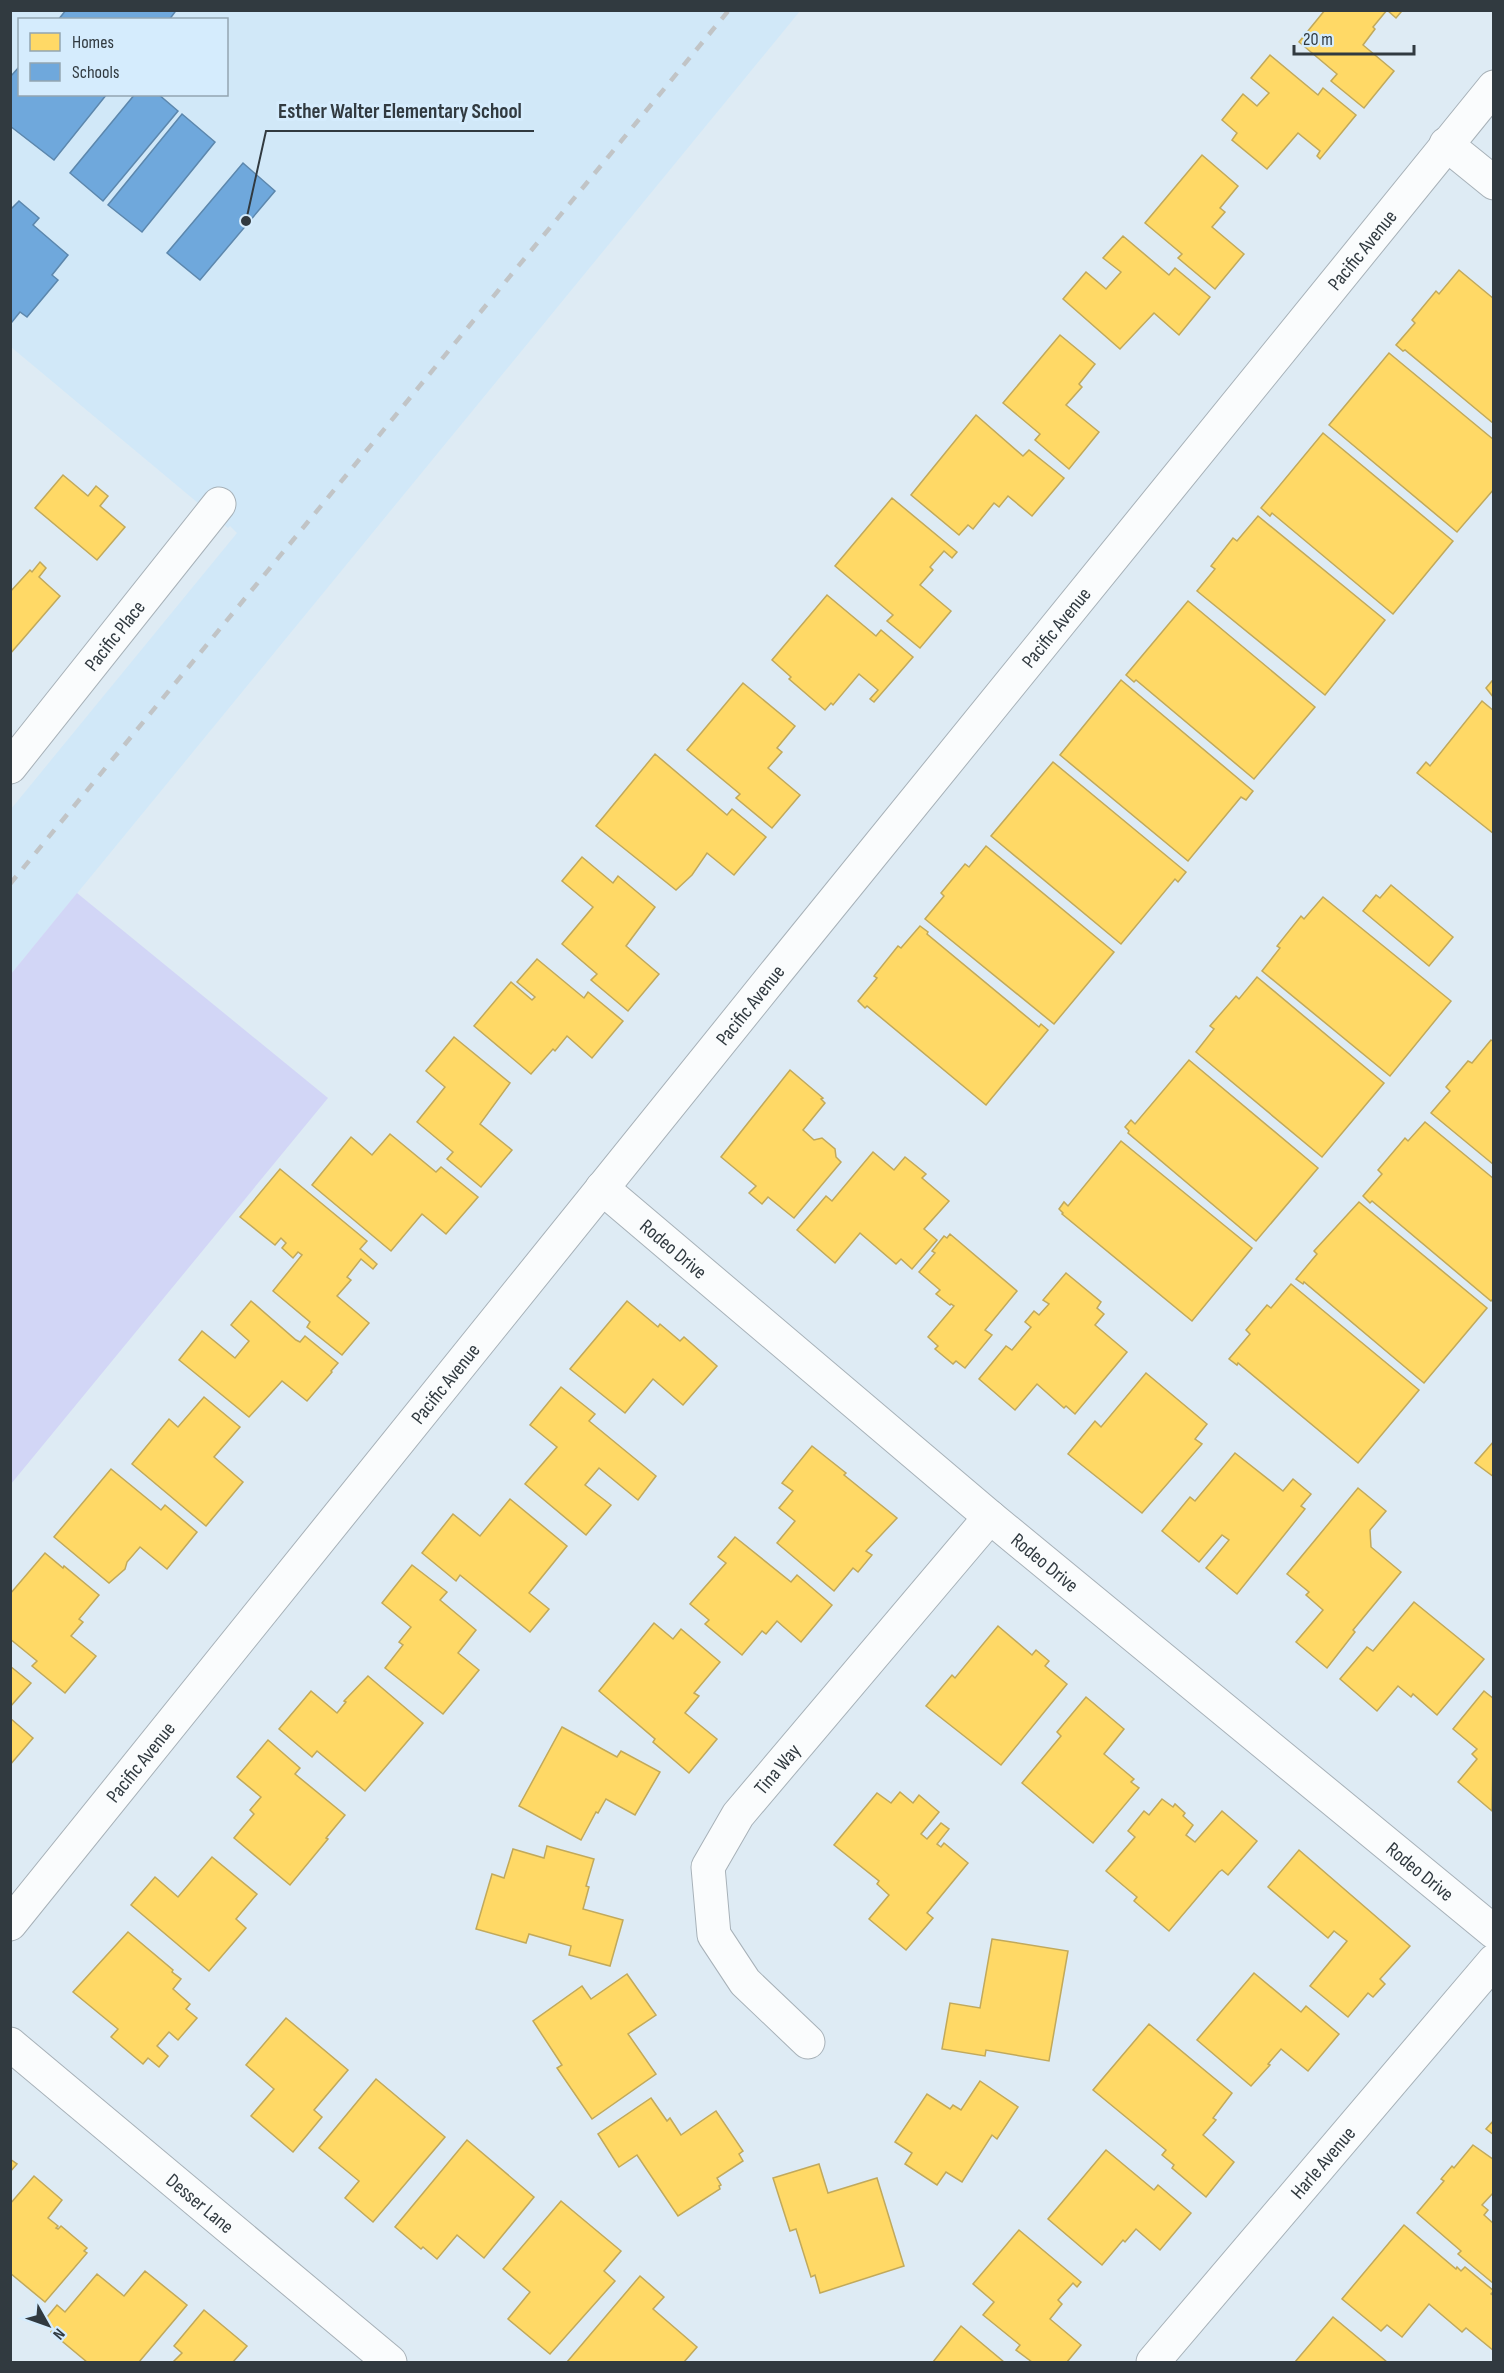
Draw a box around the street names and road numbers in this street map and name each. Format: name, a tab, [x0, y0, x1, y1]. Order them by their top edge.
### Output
street label: Pacific Avenue	[1323, 205, 1403, 295]
street label: Pacific Avenue	[1017, 583, 1096, 673]
street label: Pacific Place	[80, 596, 151, 676]
street label: Pacific Avenue	[711, 960, 790, 1051]
street label: Rodeo Drive	[635, 1214, 711, 1285]
street label: Pacific Avenue	[406, 1339, 486, 1429]
street label: Rodeo Drive	[1006, 1528, 1083, 1598]
street label: Pacific Avenue	[102, 1717, 181, 1808]
street label: Tina Way	[750, 1739, 806, 1800]
street label: Rodeo Drive	[1381, 1837, 1458, 1907]
street label: Harle Avenue	[1286, 2122, 1361, 2204]
street label: Desser Lane	[161, 2169, 238, 2239]

